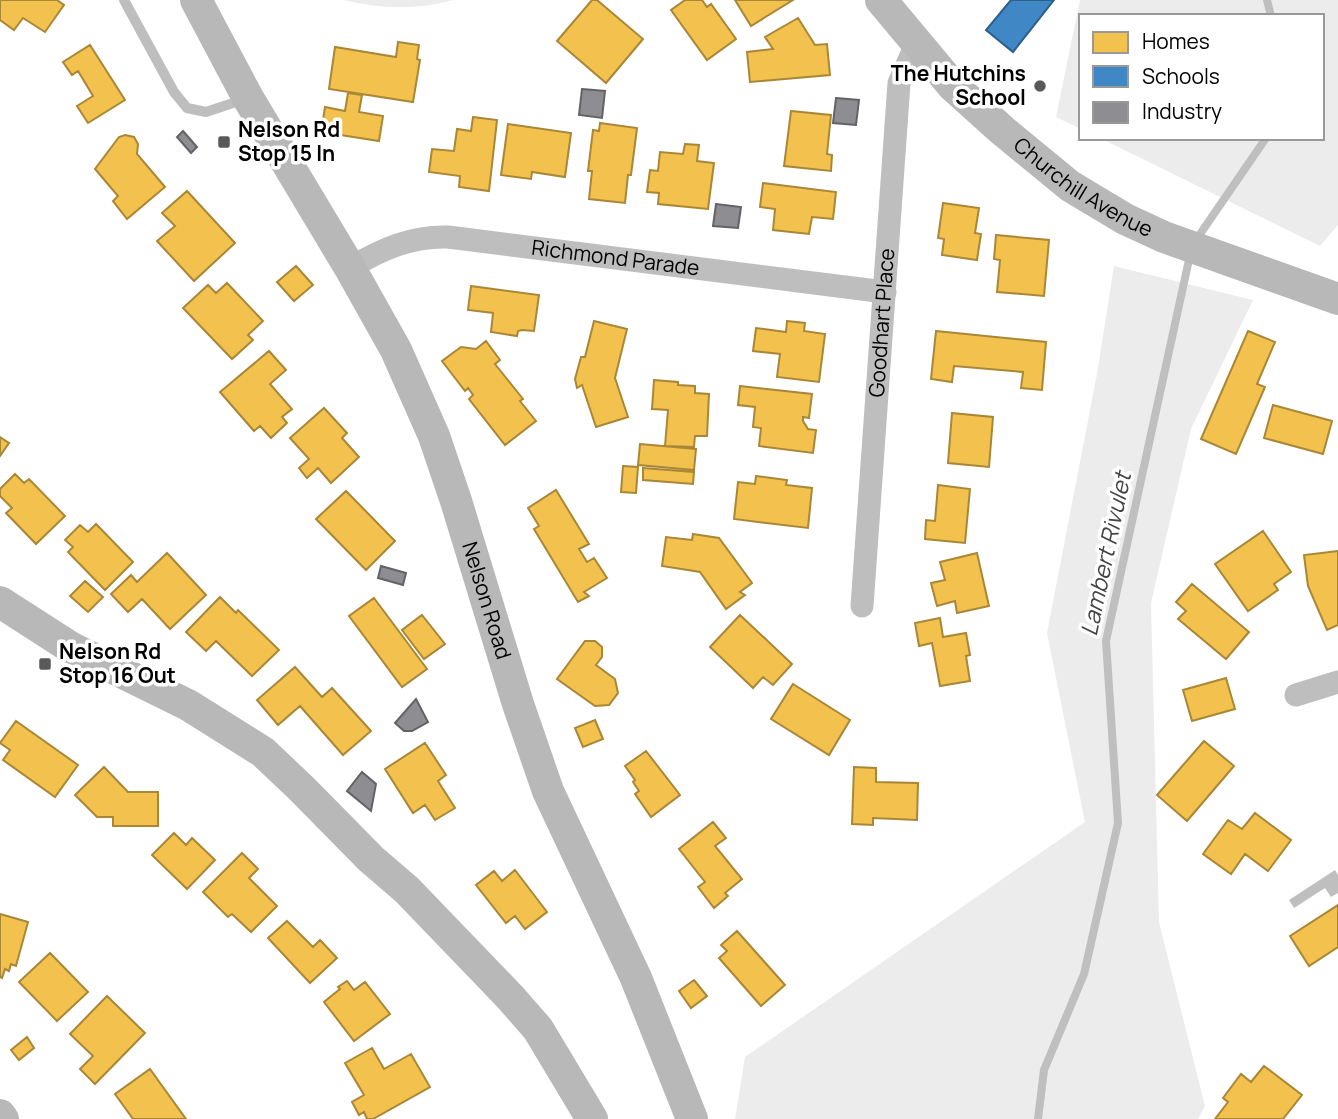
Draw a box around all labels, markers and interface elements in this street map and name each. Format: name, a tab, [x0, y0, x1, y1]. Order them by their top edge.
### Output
legend	[1079, 14, 1324, 140]
text: Homes	[1142, 27, 1210, 55]
place label: The Hutchins School	[891, 59, 1026, 111]
text: Schools	[1142, 62, 1220, 90]
marker: The Hutchins School	[1032, 78, 1048, 94]
text: Industry	[1142, 97, 1222, 125]
place label: Nelson Rd Stop 15 In	[238, 115, 340, 167]
street label: Churchill Avenue	[1008, 130, 1158, 243]
marker: Nelson Rd Stop 15 In	[216, 134, 232, 150]
street label: Richmond Parade	[530, 233, 701, 282]
street label: Goodhart Place	[862, 247, 900, 398]
water label: Lambert Rivulet	[1072, 466, 1139, 639]
street label: Nelson Road	[456, 538, 519, 662]
place label: Nelson Rd Stop 16 Out	[59, 637, 176, 689]
marker: Nelson Rd Stop 16 Out	[37, 656, 53, 672]

